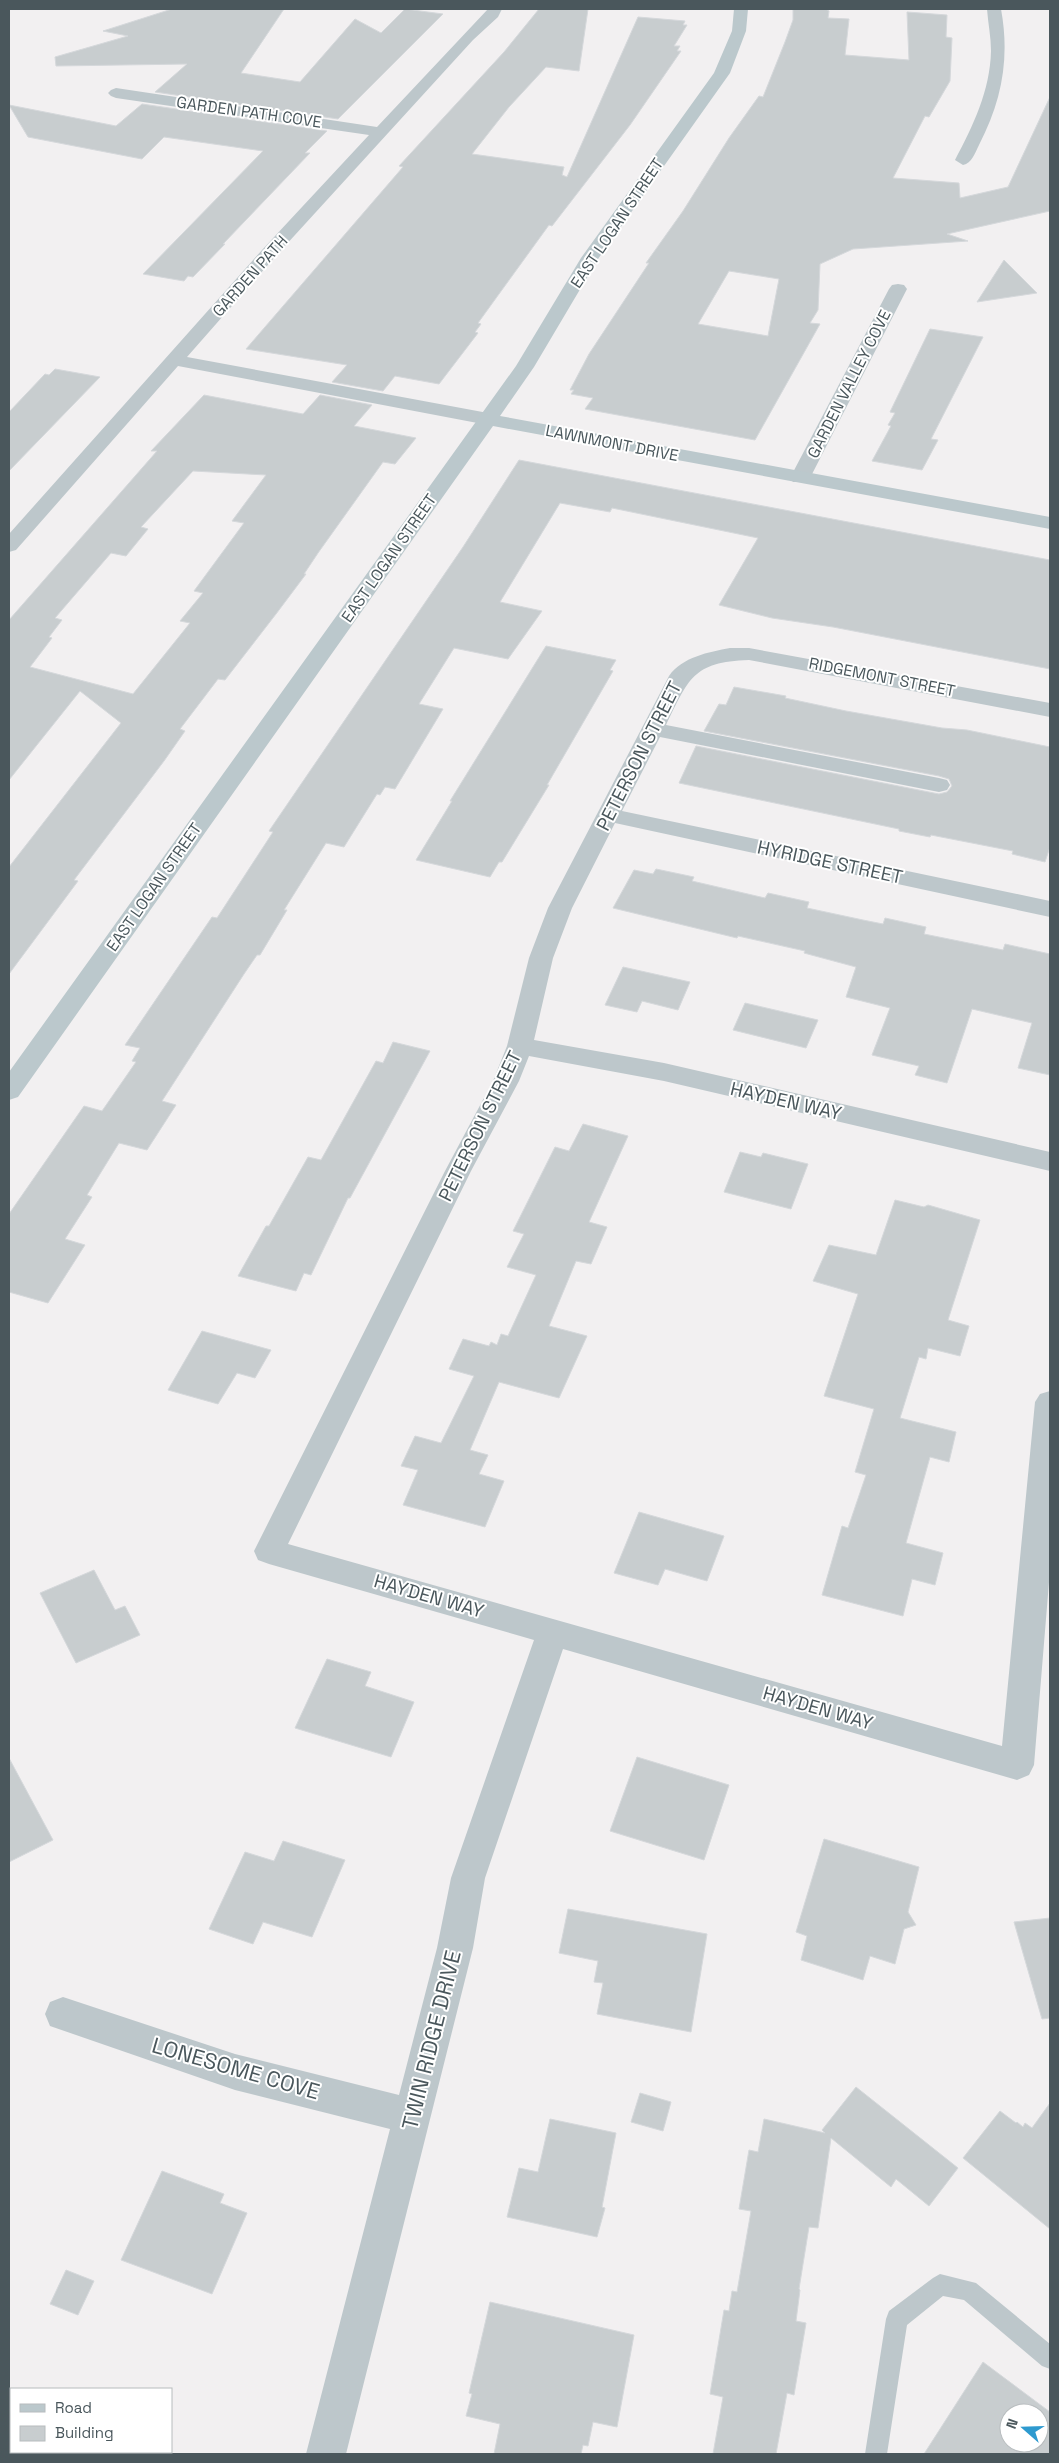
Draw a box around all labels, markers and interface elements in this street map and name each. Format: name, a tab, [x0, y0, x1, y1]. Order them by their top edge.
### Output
street label: GARDEN PATH COVE	[175, 91, 323, 133]
street label: EAST LOGAN STREET	[566, 154, 668, 292]
street label: GARDEN PATH	[208, 231, 292, 321]
street label: GARDEN VALLEY COVE	[802, 306, 896, 462]
street label: LAWNMONT DRIVE	[544, 420, 680, 466]
street label: EAST LOGAN STREET	[337, 490, 441, 626]
street label: RIDGEMONT STREET	[807, 653, 957, 701]
street label: PETERSON STREET	[590, 677, 688, 835]
street label: EAST LOGAN STREET	[102, 819, 206, 955]
street label: HYRIDGE STREET	[755, 834, 905, 890]
street label: PETERSON STREET	[433, 1047, 527, 1205]
street label: HAYDEN WAY	[728, 1076, 844, 1126]
street label: HAYDEN WAY	[371, 1568, 487, 1624]
street label: HAYDEN WAY	[760, 1680, 876, 1736]
street label: TWIN RIDGE DRIVE	[395, 1947, 467, 2133]
street label: LONESOME COVE	[149, 2031, 323, 2105]
legend	[10, 2388, 172, 2453]
text: Road	[55, 2398, 92, 2417]
north arrow	[999, 2403, 1049, 2453]
text: N	[1002, 2416, 1022, 2431]
text: Building	[55, 2423, 114, 2442]

